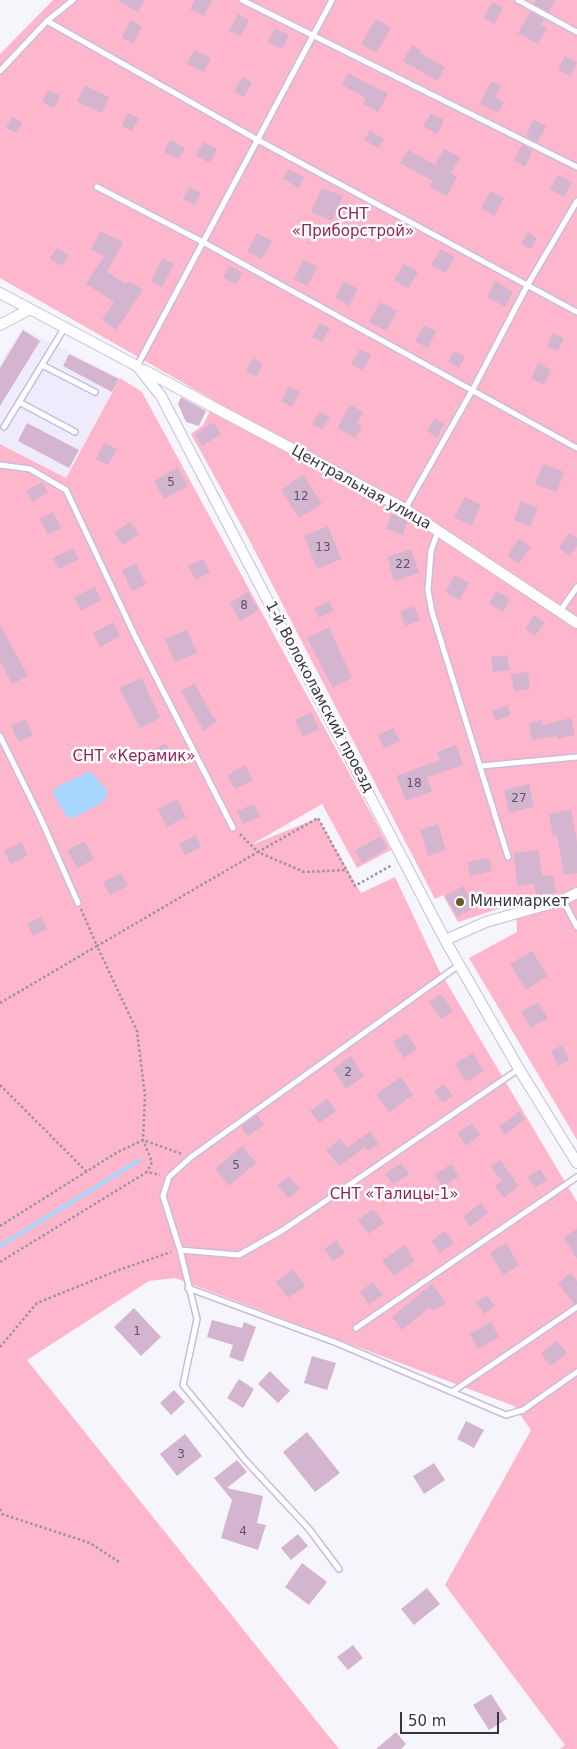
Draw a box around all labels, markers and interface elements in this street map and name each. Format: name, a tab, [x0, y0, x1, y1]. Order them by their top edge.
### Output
park label: СНТ «Приборстрой»	[292, 206, 414, 241]
street label: Центральная улица	[288, 442, 434, 534]
house number: 5	[167, 476, 175, 490]
house number: 12	[293, 490, 309, 504]
house number: 13	[315, 541, 331, 555]
house number: 22	[395, 558, 411, 572]
street label: 1-й Волоколамский проезд	[261, 598, 377, 796]
house number: 8	[240, 599, 248, 613]
park label: СНТ «Керамик»	[73, 748, 195, 766]
house number: 18	[406, 777, 422, 791]
house number: 27	[511, 792, 527, 806]
place label: Минимаркет	[470, 893, 569, 911]
marker: Минимаркет	[454, 896, 466, 908]
house number: 2	[344, 1066, 352, 1080]
house number: 5	[232, 1159, 240, 1173]
park label: СНТ «Талицы-1»	[330, 1186, 458, 1204]
house number: 1	[133, 1325, 141, 1339]
house number: 3	[177, 1448, 185, 1462]
house number: 4	[239, 1525, 247, 1539]
scale bar	[402, 1702, 501, 1734]
text: 50 m	[408, 1712, 446, 1730]

